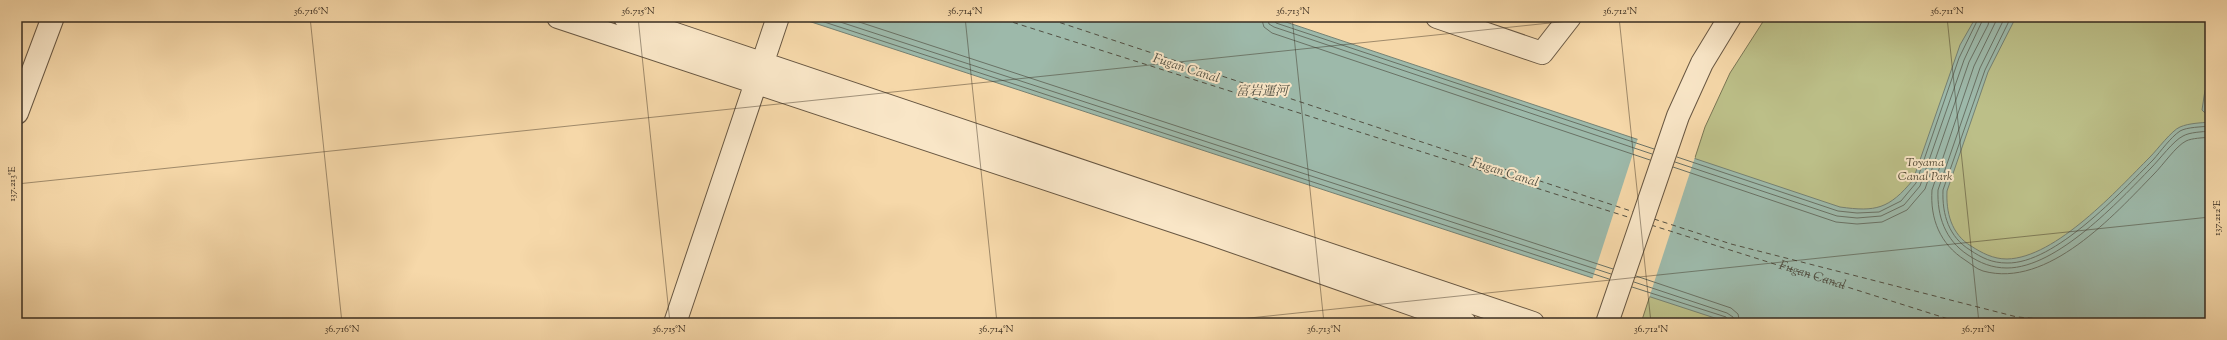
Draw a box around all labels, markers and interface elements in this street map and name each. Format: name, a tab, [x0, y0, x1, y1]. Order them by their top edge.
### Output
text: 36.716°N	[293, 4, 329, 19]
text: 36.715°N	[621, 4, 655, 19]
text: 36.714°N	[947, 4, 983, 19]
text: 36.713°N	[1276, 4, 1310, 19]
text: 36.712°N	[1603, 4, 1637, 19]
text: 36.711°N	[1930, 4, 1964, 19]
water label: Fugan Canal	[1150, 50, 1222, 88]
water label: 富岩運河	[1236, 83, 1290, 101]
water label: Fugan Canal	[1469, 154, 1541, 192]
park label: Toyama Canal Park	[1898, 154, 1953, 186]
text: 137.213°E	[5, 166, 20, 202]
text: 137.212°E	[2210, 200, 2225, 236]
water label: Fugan Canal	[1776, 257, 1848, 295]
text: 36.716°N	[324, 322, 360, 337]
text: 36.715°N	[652, 322, 686, 337]
text: 36.714°N	[978, 322, 1014, 337]
text: 36.713°N	[1307, 322, 1341, 337]
text: 36.712°N	[1634, 322, 1668, 337]
text: 36.711°N	[1961, 322, 1995, 337]

